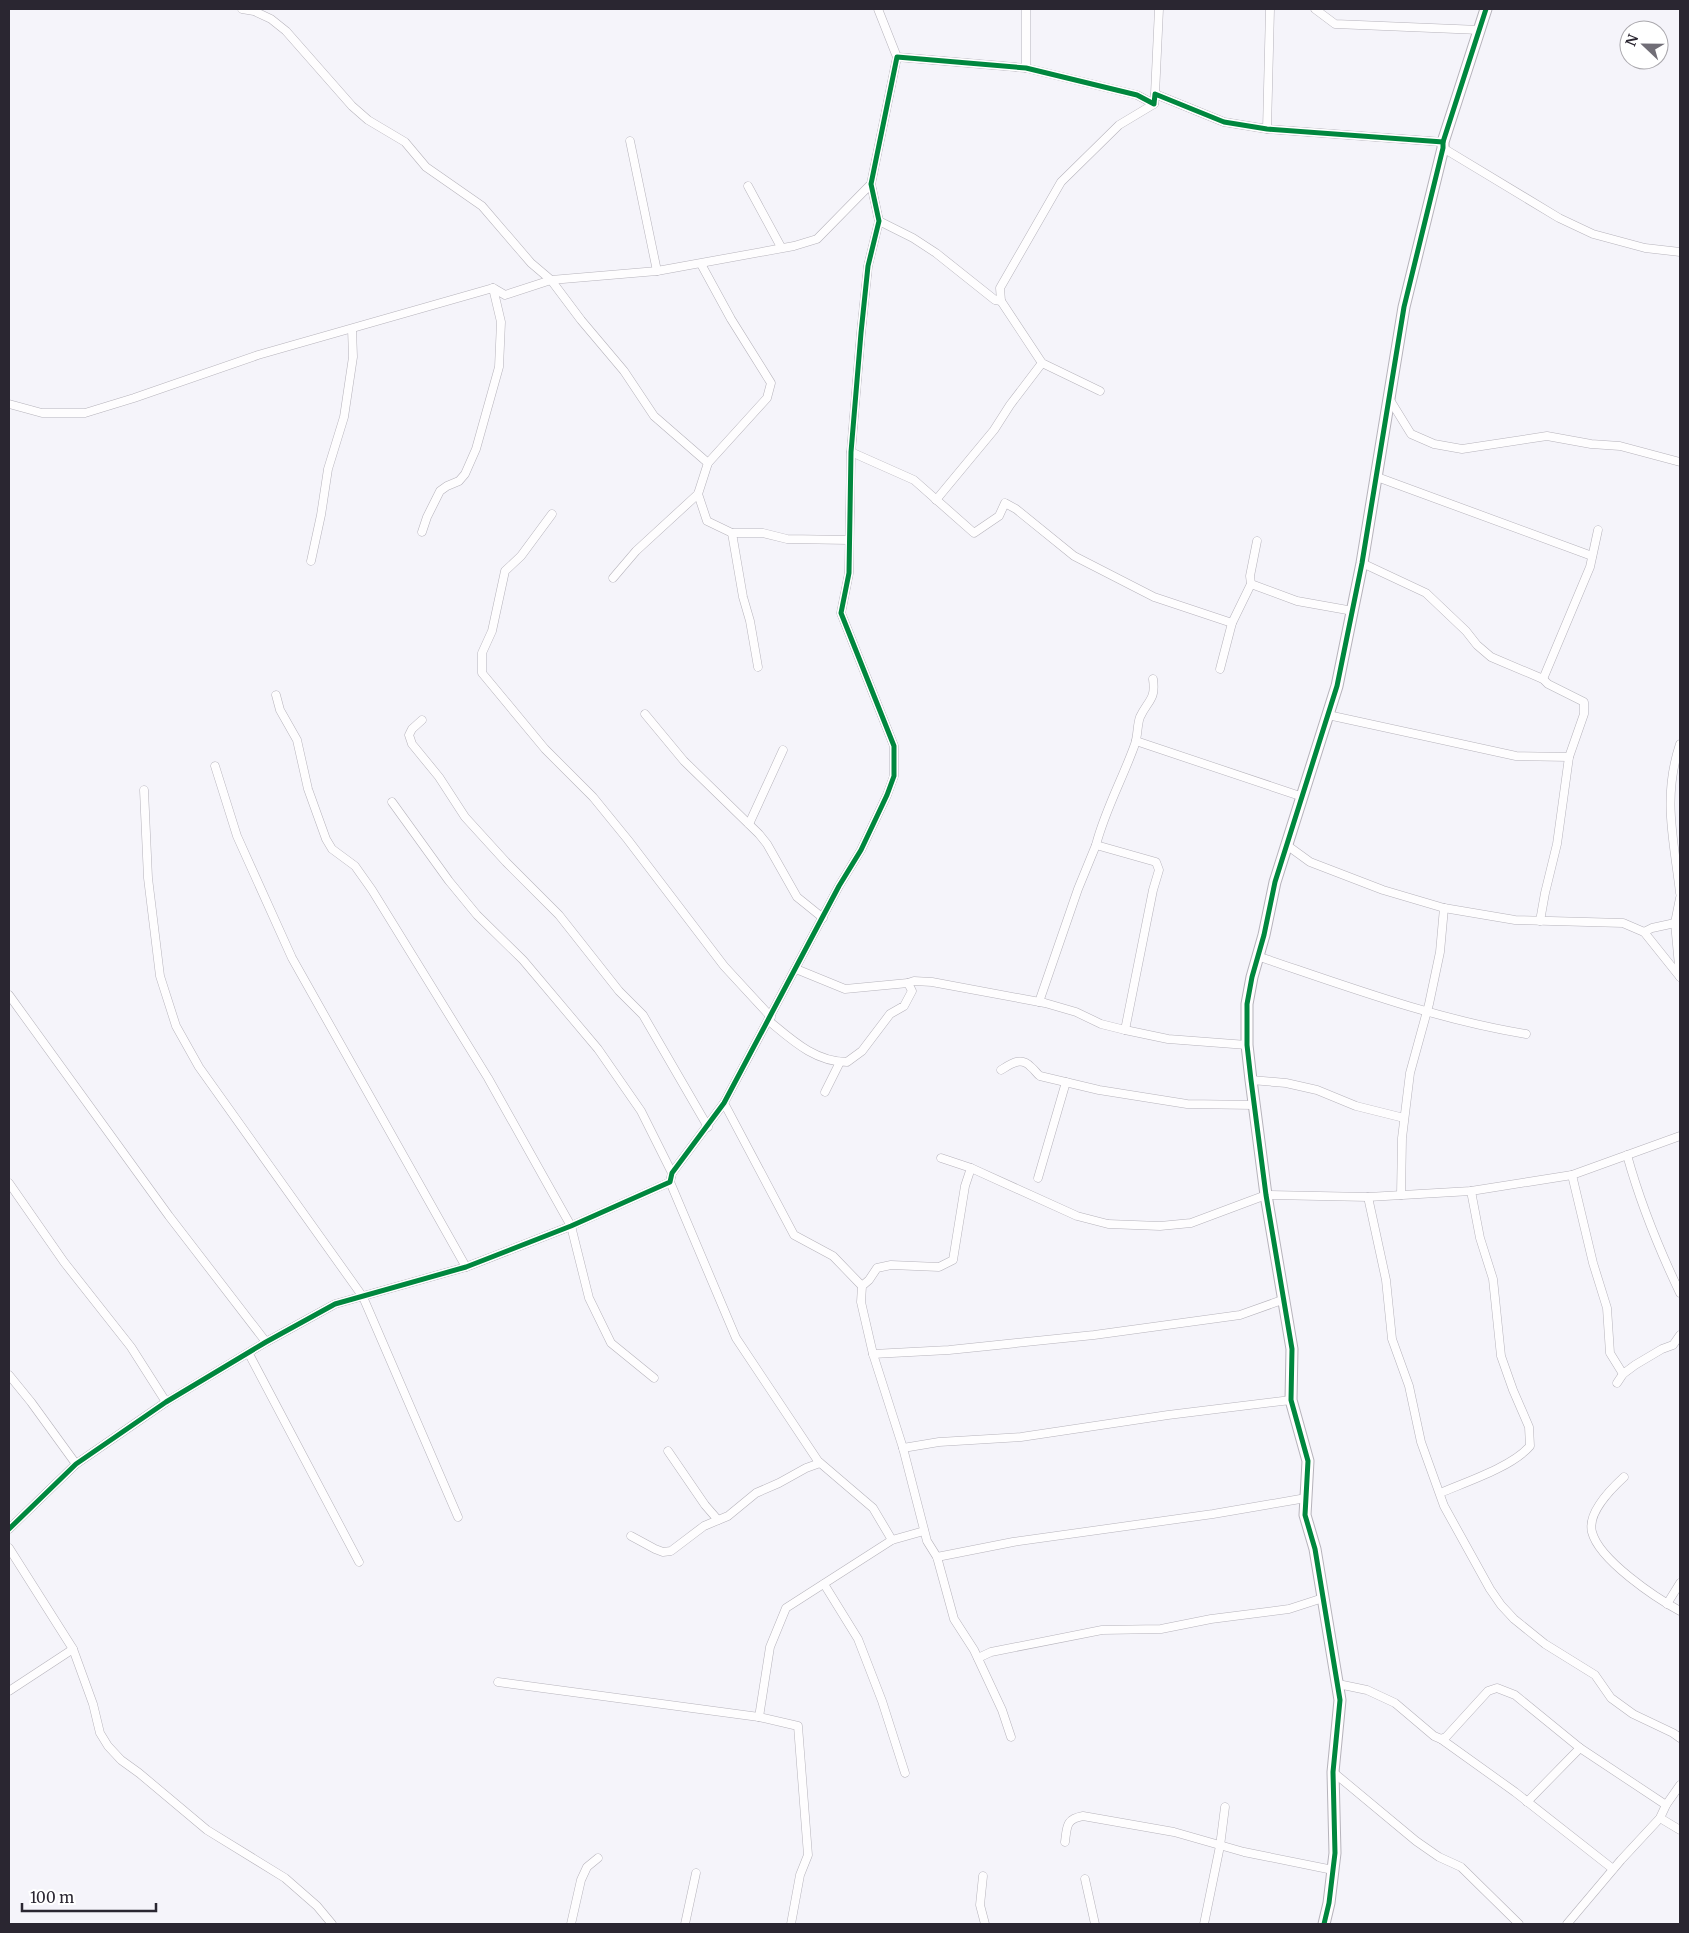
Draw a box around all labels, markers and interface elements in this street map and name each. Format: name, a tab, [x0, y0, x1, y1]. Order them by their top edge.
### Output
north arrow	[1619, 20, 1669, 70]
text: N	[1622, 32, 1642, 49]
scale bar	[22, 1880, 156, 1912]
text: 100 m	[30, 1888, 74, 1907]

